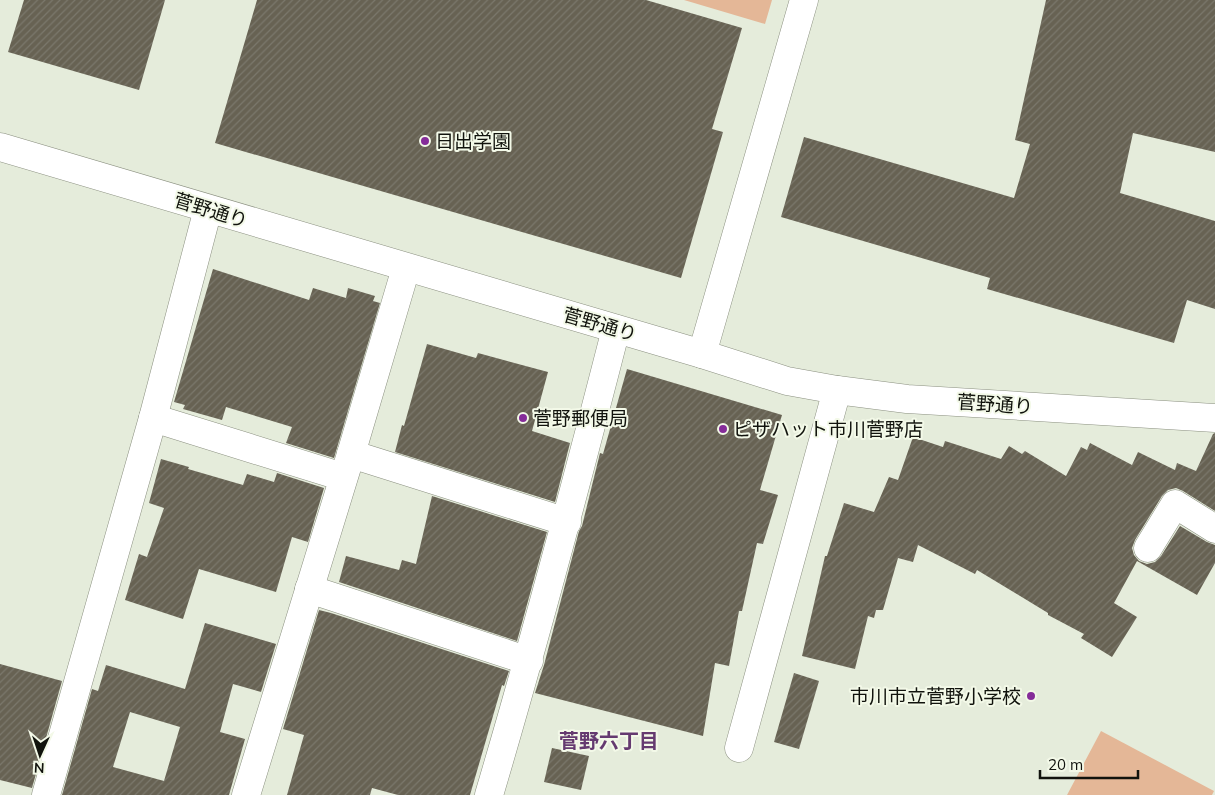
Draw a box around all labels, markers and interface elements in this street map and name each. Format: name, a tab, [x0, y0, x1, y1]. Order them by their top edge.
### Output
place label: 日出学園	[435, 129, 511, 153]
marker: 日出学園	[419, 135, 431, 147]
street label: 菅野通り	[171, 187, 251, 233]
street label: 菅野通り	[560, 302, 640, 346]
street label: 菅野通り	[956, 389, 1034, 419]
place label: 菅野郵便局	[533, 406, 628, 430]
marker: 菅野郵便局	[517, 412, 529, 424]
place label: ピザハット市川菅野店	[733, 417, 923, 441]
marker: ピザハット市川菅野店	[717, 423, 729, 435]
place label: 市川市立菅野小学校	[850, 684, 1021, 708]
marker: 市川市立菅野小学校	[1025, 690, 1037, 702]
district label: 菅野六丁目	[559, 728, 659, 753]
north arrow	[15, 730, 65, 780]
scale bar	[1040, 748, 1138, 780]
text: 20 m	[1048, 755, 1083, 774]
text: N	[34, 759, 45, 777]

